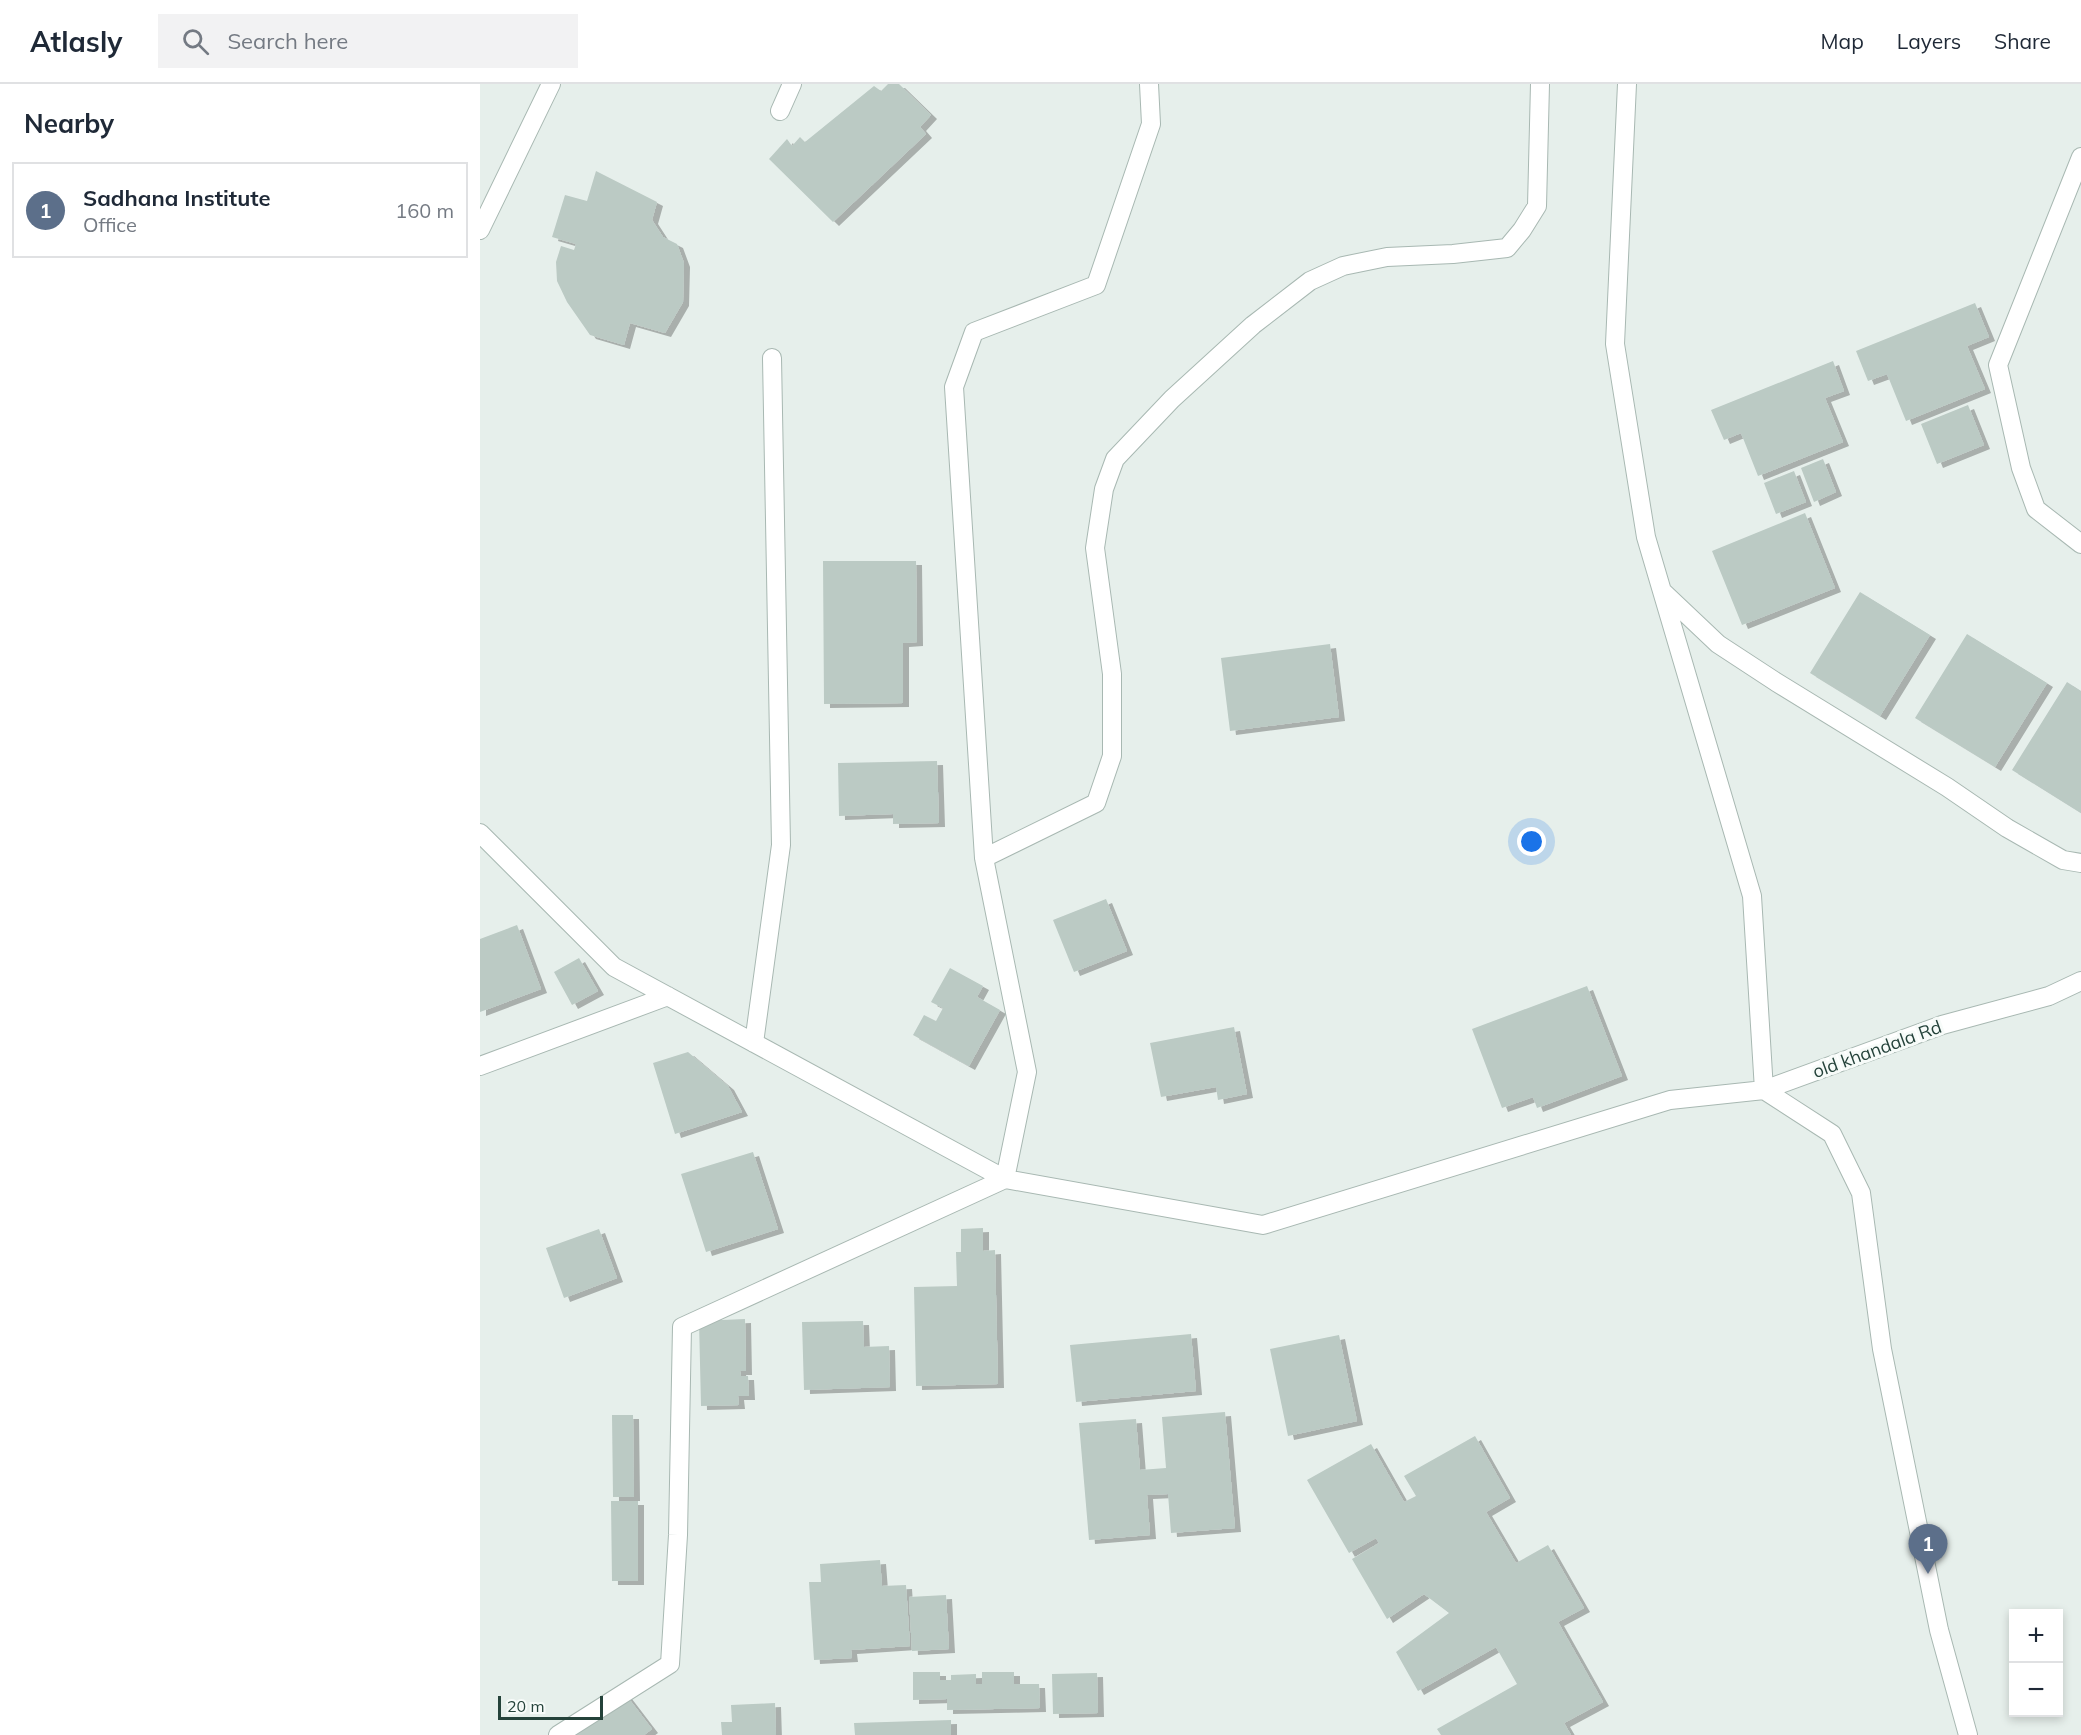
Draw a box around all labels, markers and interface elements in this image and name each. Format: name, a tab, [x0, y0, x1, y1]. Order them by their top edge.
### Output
search box	[158, 14, 578, 68]
text: Atlasly	[30, 24, 122, 59]
icon: search	[179, 25, 212, 58]
text: Search here	[227, 27, 348, 55]
text: Map	[1821, 28, 1864, 54]
text: Layers	[1897, 28, 1961, 54]
text: Share	[1994, 28, 2051, 54]
text: Nearby	[24, 107, 114, 140]
text: Sadhana Institute	[83, 184, 271, 212]
text: 1	[40, 198, 52, 223]
text: 160 m	[395, 198, 454, 223]
text: Office	[83, 212, 137, 237]
your location	[1517, 827, 1546, 856]
street label: old khandala Rd	[1809, 1015, 1945, 1083]
pin: 1	[1908, 1524, 1948, 1574]
map controls	[2009, 1609, 2063, 1717]
button: +	[2009, 1609, 2063, 1663]
button: −	[2009, 1663, 2063, 1717]
scale bar	[498, 1693, 603, 1720]
text: 20 m	[507, 1696, 544, 1716]

